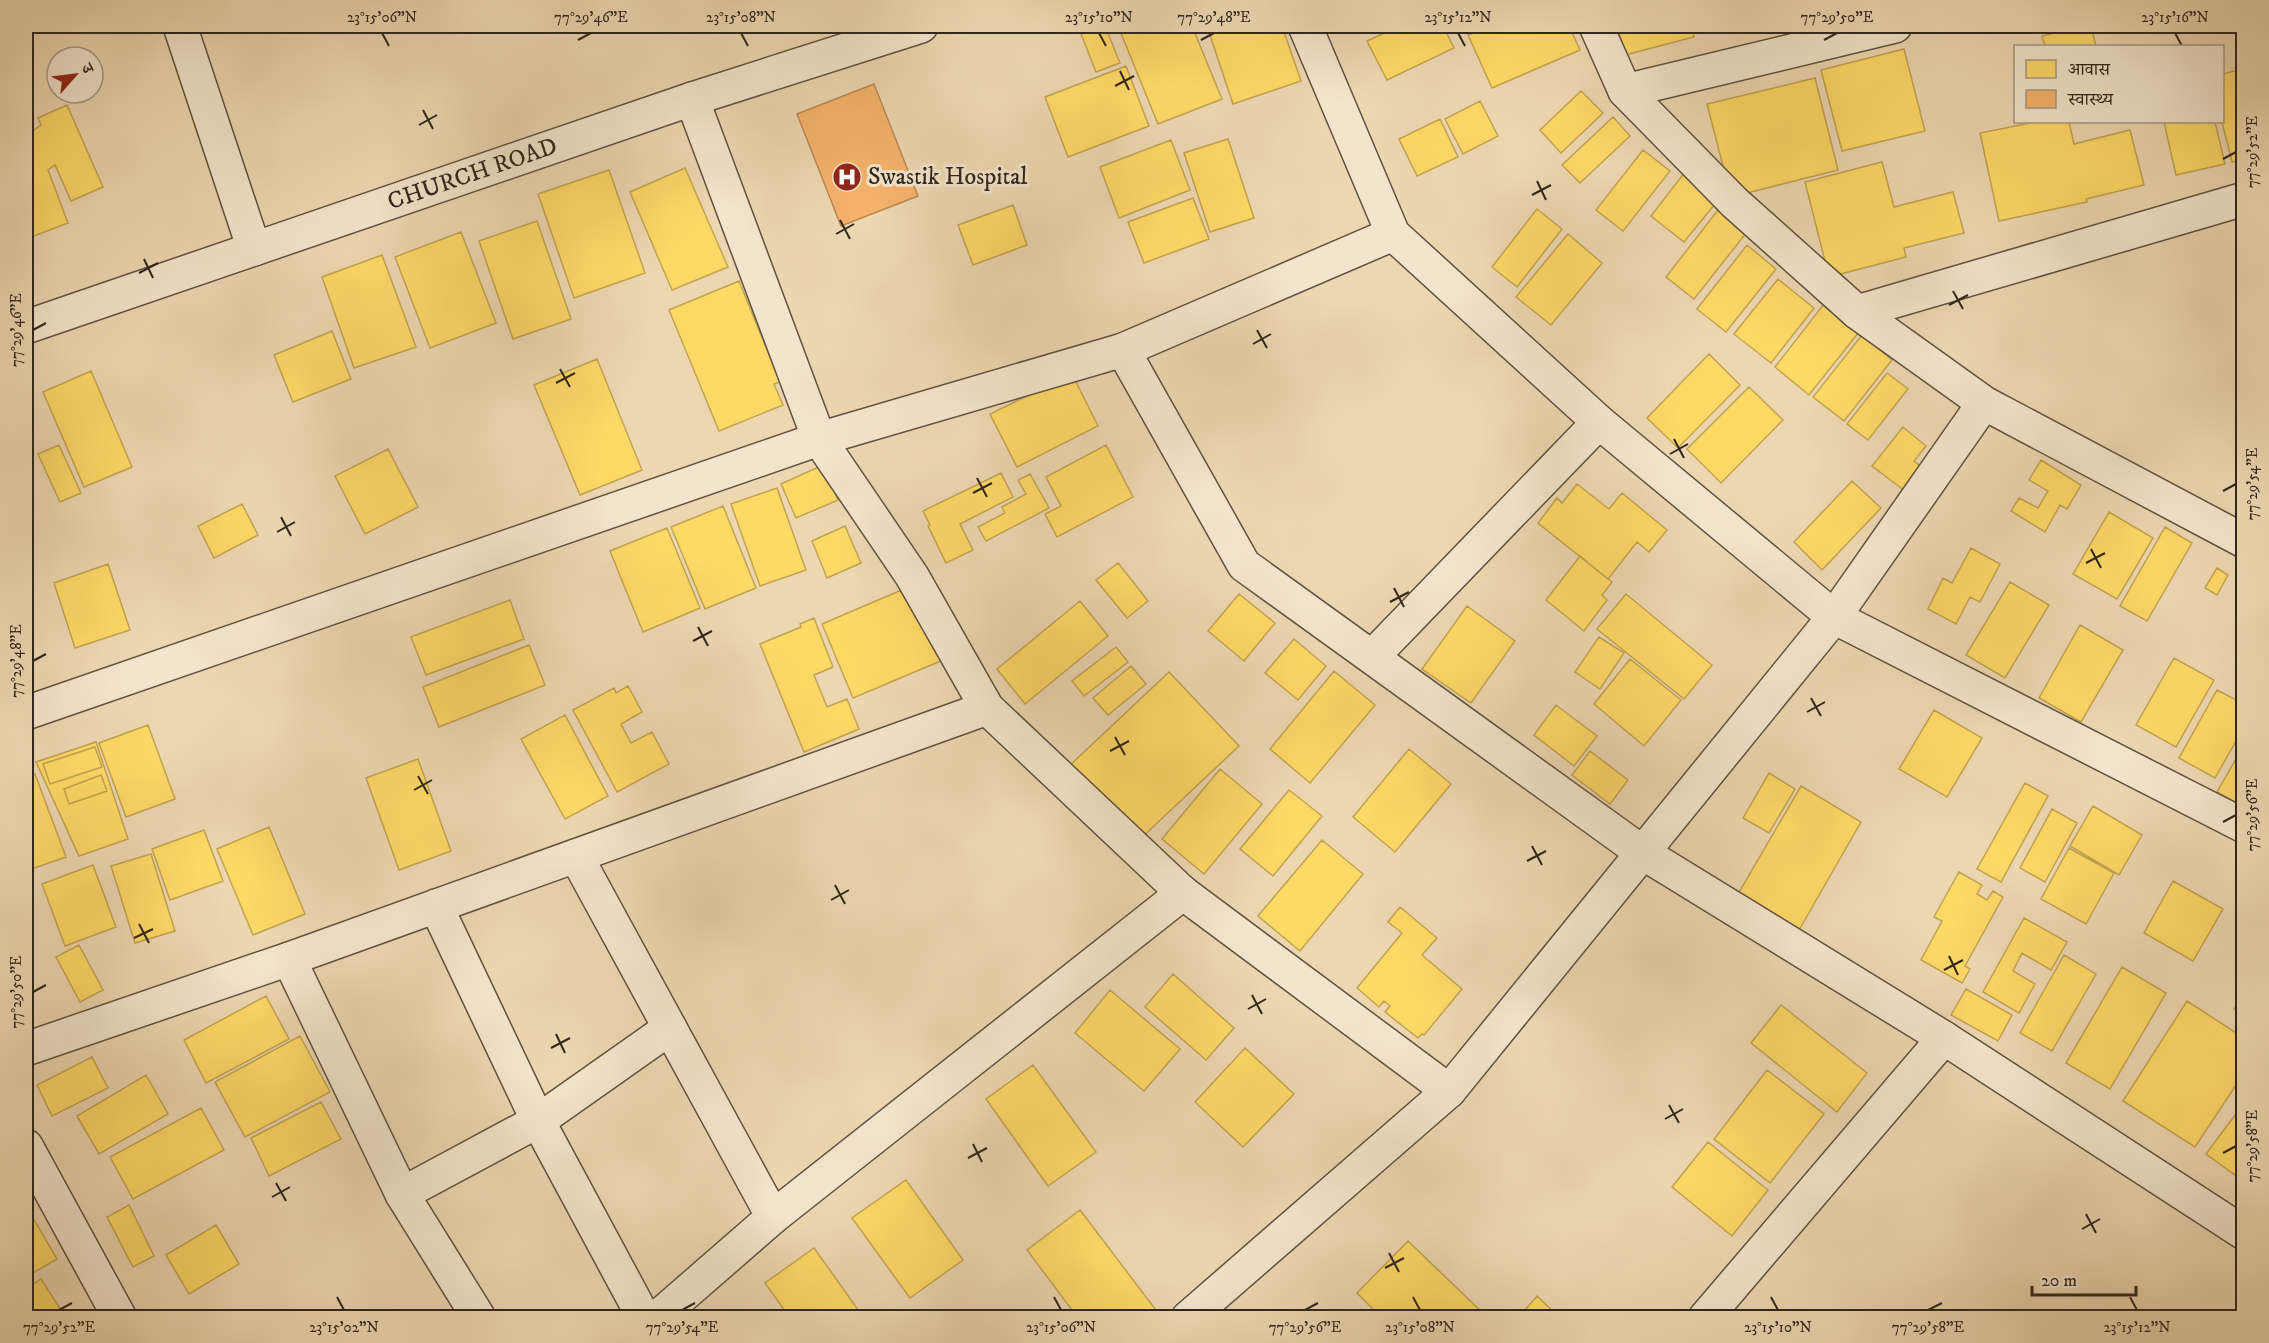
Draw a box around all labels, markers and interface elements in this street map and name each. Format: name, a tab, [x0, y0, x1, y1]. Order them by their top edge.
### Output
text: 23°15'06"N	[347, 8, 417, 27]
text: 77°29'46"E	[554, 8, 628, 27]
text: 23°15'08"N	[706, 8, 776, 27]
text: 23°15'10"N	[1065, 8, 1133, 27]
text: 77°29'48"E	[1177, 8, 1251, 27]
text: 23°15'12"N	[1424, 8, 1492, 27]
text: 77°29'50"E	[1801, 8, 1874, 27]
text: 23°15'16"N	[2141, 8, 2209, 27]
north arrow	[45, 45, 105, 105]
legend	[2014, 45, 2224, 123]
text: उ	[76, 59, 99, 78]
text: आवास	[2068, 59, 2111, 81]
text: स्वास्थ्य	[2067, 89, 2114, 111]
text: 77°29'52"E	[2243, 116, 2262, 188]
street label: CHURCH ROAD	[384, 131, 561, 217]
hospital icon: Swastik Hospital	[831, 161, 863, 193]
place label: Swastik Hospital	[868, 162, 1028, 192]
text: 77°29'46"E	[7, 293, 26, 367]
text: 77°29'54"E	[2243, 447, 2262, 520]
text: 77°29'48"E	[7, 624, 26, 698]
text: 77°29'56"E	[2243, 778, 2262, 851]
text: 77°29'50"E	[7, 955, 26, 1028]
text: 77°29'58"E	[2243, 1109, 2262, 1182]
scale bar	[2032, 1259, 2136, 1297]
text: 20 m	[2041, 1270, 2077, 1292]
text: 77°29'52"E	[23, 1318, 95, 1337]
text: 23°15'02"N	[309, 1318, 379, 1337]
text: 77°29'54"E	[646, 1318, 719, 1337]
text: 23°15'06"N	[1026, 1318, 1096, 1337]
text: 77°29'56"E	[1269, 1318, 1342, 1337]
text: 23°15'08"N	[1385, 1318, 1455, 1337]
text: 23°15'10"N	[1744, 1318, 1812, 1337]
text: 77°29'58"E	[1892, 1318, 1965, 1337]
text: 23°15'12"N	[2103, 1318, 2171, 1337]

